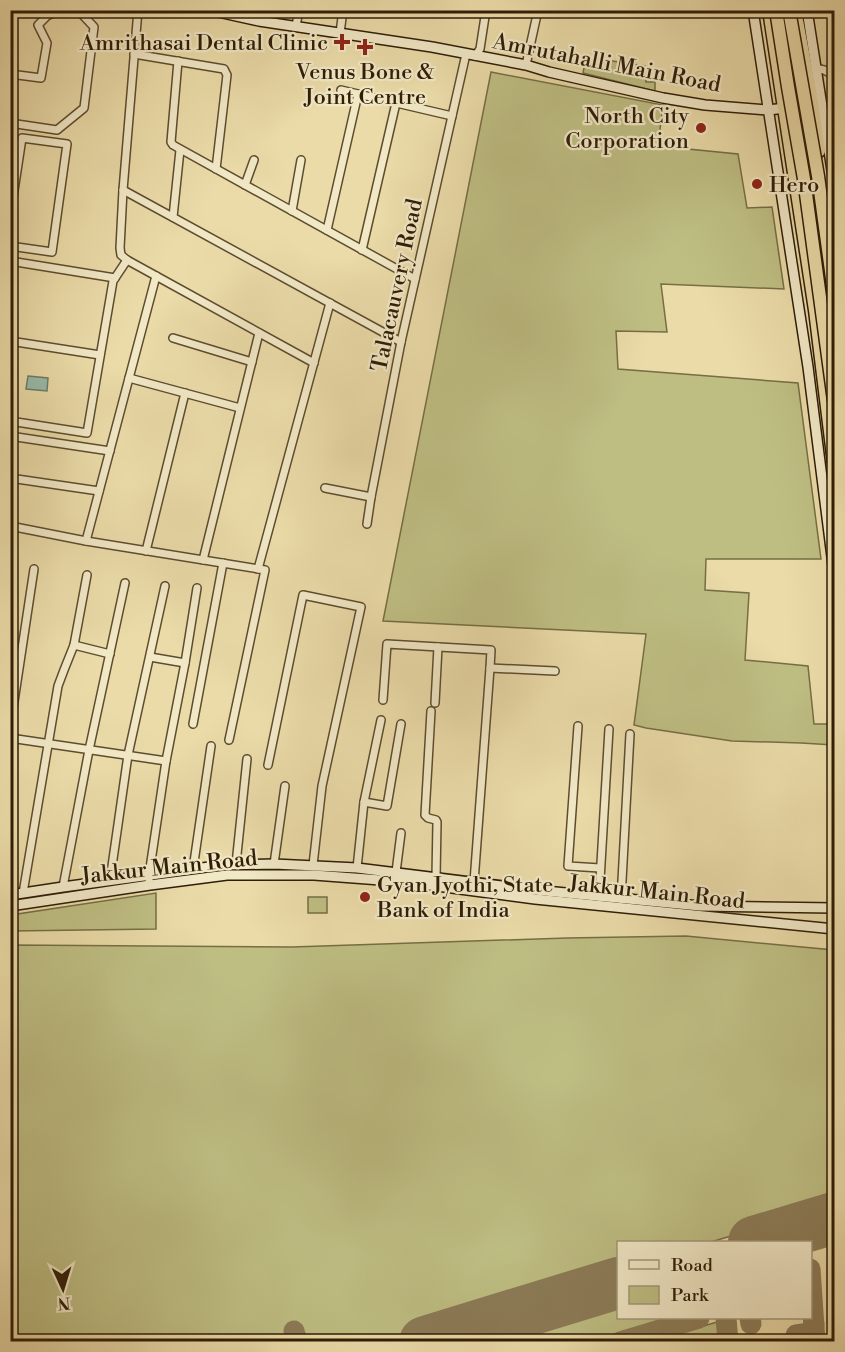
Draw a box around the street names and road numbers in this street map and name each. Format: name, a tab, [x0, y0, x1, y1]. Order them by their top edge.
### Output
street label: Amrutahalli Main Road	[489, 28, 724, 99]
street label: Talacauvery Road	[366, 196, 429, 374]
street label: Jakkur Main Road	[79, 845, 259, 890]
street label: Jakkur Main Road	[566, 870, 747, 915]

